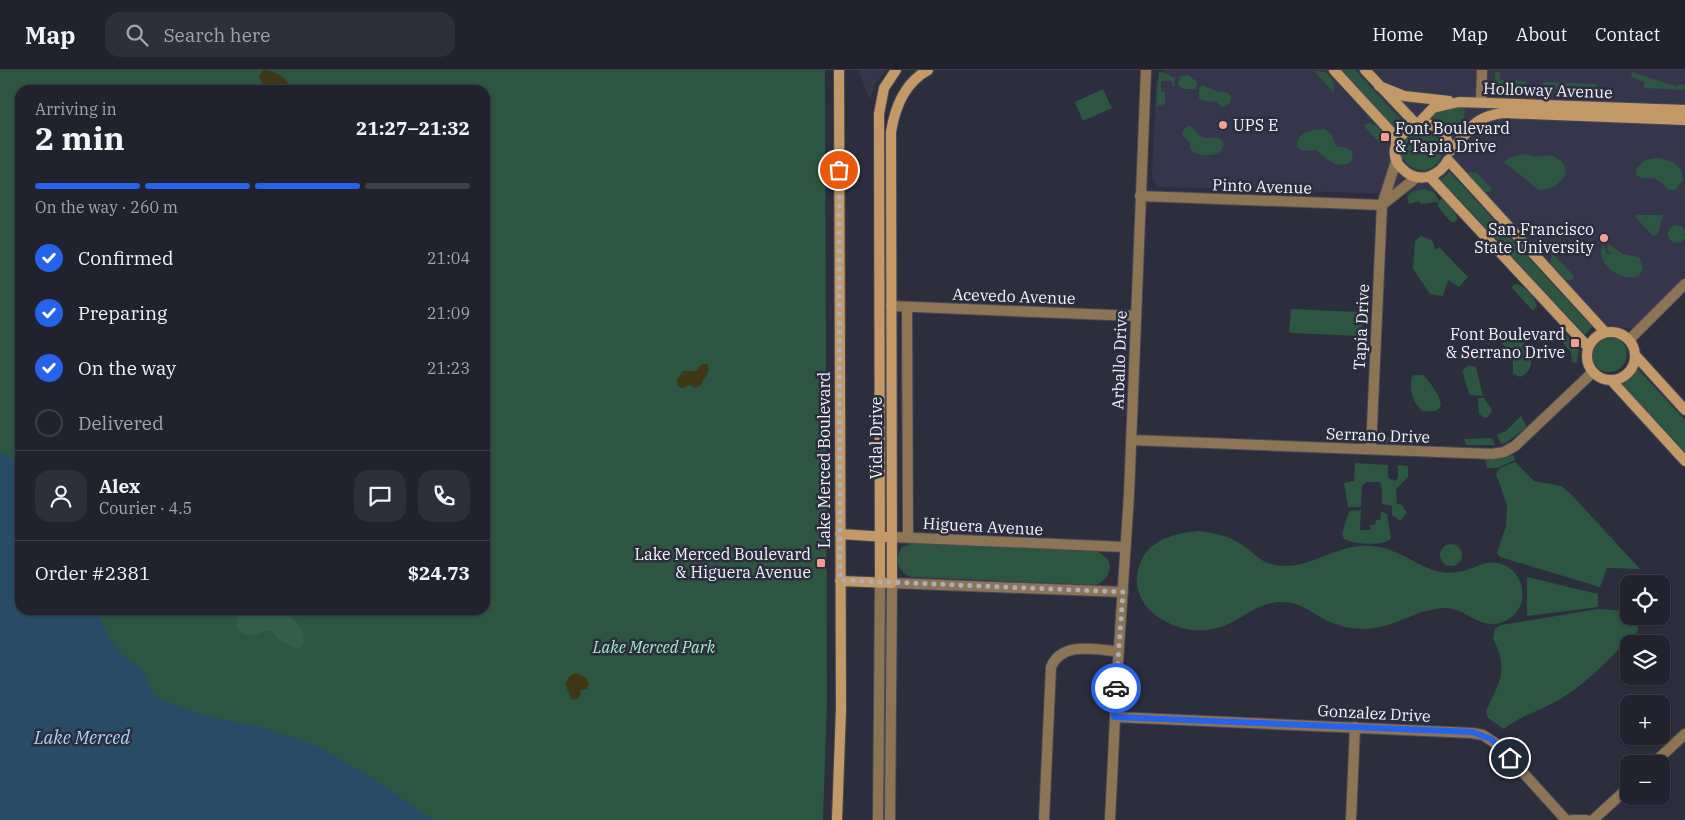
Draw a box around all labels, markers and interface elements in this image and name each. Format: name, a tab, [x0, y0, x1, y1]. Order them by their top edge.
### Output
search box	[105, 12, 455, 57]
text: Map	[25, 19, 75, 51]
icon: search	[123, 21, 151, 49]
text: Search here	[163, 23, 270, 47]
text: Home	[1372, 23, 1424, 46]
text: Map	[1452, 23, 1488, 46]
text: About	[1516, 23, 1567, 46]
text: Contact	[1595, 23, 1660, 46]
street label: Holloway Avenue	[1483, 78, 1613, 102]
text: Arriving in	[35, 99, 117, 119]
place label: UPS E	[1233, 115, 1278, 135]
text: 21:27–21:32	[356, 116, 470, 140]
text: 2 min	[35, 117, 125, 159]
place label: Font Boulevard & Tapia Drive	[1395, 118, 1510, 156]
marker: UPS E	[1217, 119, 1229, 131]
marker: Font Boulevard & Tapia Drive	[1379, 131, 1391, 143]
pin	[818, 149, 860, 191]
icon: bag	[825, 156, 853, 184]
street label: Pinto Avenue	[1212, 174, 1312, 198]
text: On the way · 260 m	[35, 197, 178, 217]
place label: San Francisco State University	[1474, 219, 1594, 257]
marker: San Francisco State University	[1598, 232, 1610, 244]
icon: check	[35, 244, 63, 272]
text: Confirmed	[78, 246, 173, 270]
text: 21:04	[427, 248, 470, 268]
street label: Tapia Drive	[1349, 283, 1373, 371]
street label: Acevedo Avenue	[952, 284, 1076, 308]
icon: check	[35, 299, 63, 327]
text: Preparing	[78, 301, 167, 325]
text: 21:09	[427, 303, 470, 323]
street label: Arballo Drive	[1107, 310, 1131, 410]
place label: Font Boulevard & Serrano Drive	[1446, 324, 1565, 362]
marker: Font Boulevard & Serrano Drive	[1569, 337, 1581, 349]
icon: check	[35, 354, 63, 382]
text: On the way	[78, 356, 176, 380]
text: 21:23	[427, 358, 470, 378]
street label: Lake Merced Boulevard	[814, 372, 834, 548]
street label: Vidal Drive	[866, 397, 886, 479]
text: Delivered	[78, 411, 164, 435]
street label: Serrano Drive	[1326, 423, 1430, 447]
button: person	[35, 470, 87, 522]
button: chat	[354, 470, 406, 522]
button: phone	[418, 470, 470, 522]
text: Alex	[99, 474, 140, 498]
text: Courier · 4.5	[99, 498, 192, 518]
street label: Higuera Avenue	[922, 513, 1044, 539]
place label: Lake Merced Boulevard & Higuera Avenue	[635, 544, 811, 582]
marker: Lake Merced Boulevard & Higuera Avenue	[815, 557, 827, 569]
text: Order #2381	[35, 561, 150, 585]
text: $24.73	[408, 561, 470, 585]
map controls	[1620, 575, 1670, 805]
button: locate	[1620, 575, 1670, 625]
button: layers	[1620, 635, 1670, 685]
park label: Lake Merced Park	[592, 637, 716, 657]
courier	[1091, 663, 1141, 713]
icon: car	[1102, 674, 1130, 702]
button: +	[1620, 695, 1670, 745]
street label: Gonzalez Drive	[1317, 700, 1431, 726]
water label: Lake Merced	[33, 726, 130, 749]
pin	[1489, 737, 1531, 779]
icon: home	[1496, 744, 1524, 772]
button: −	[1620, 755, 1670, 805]

